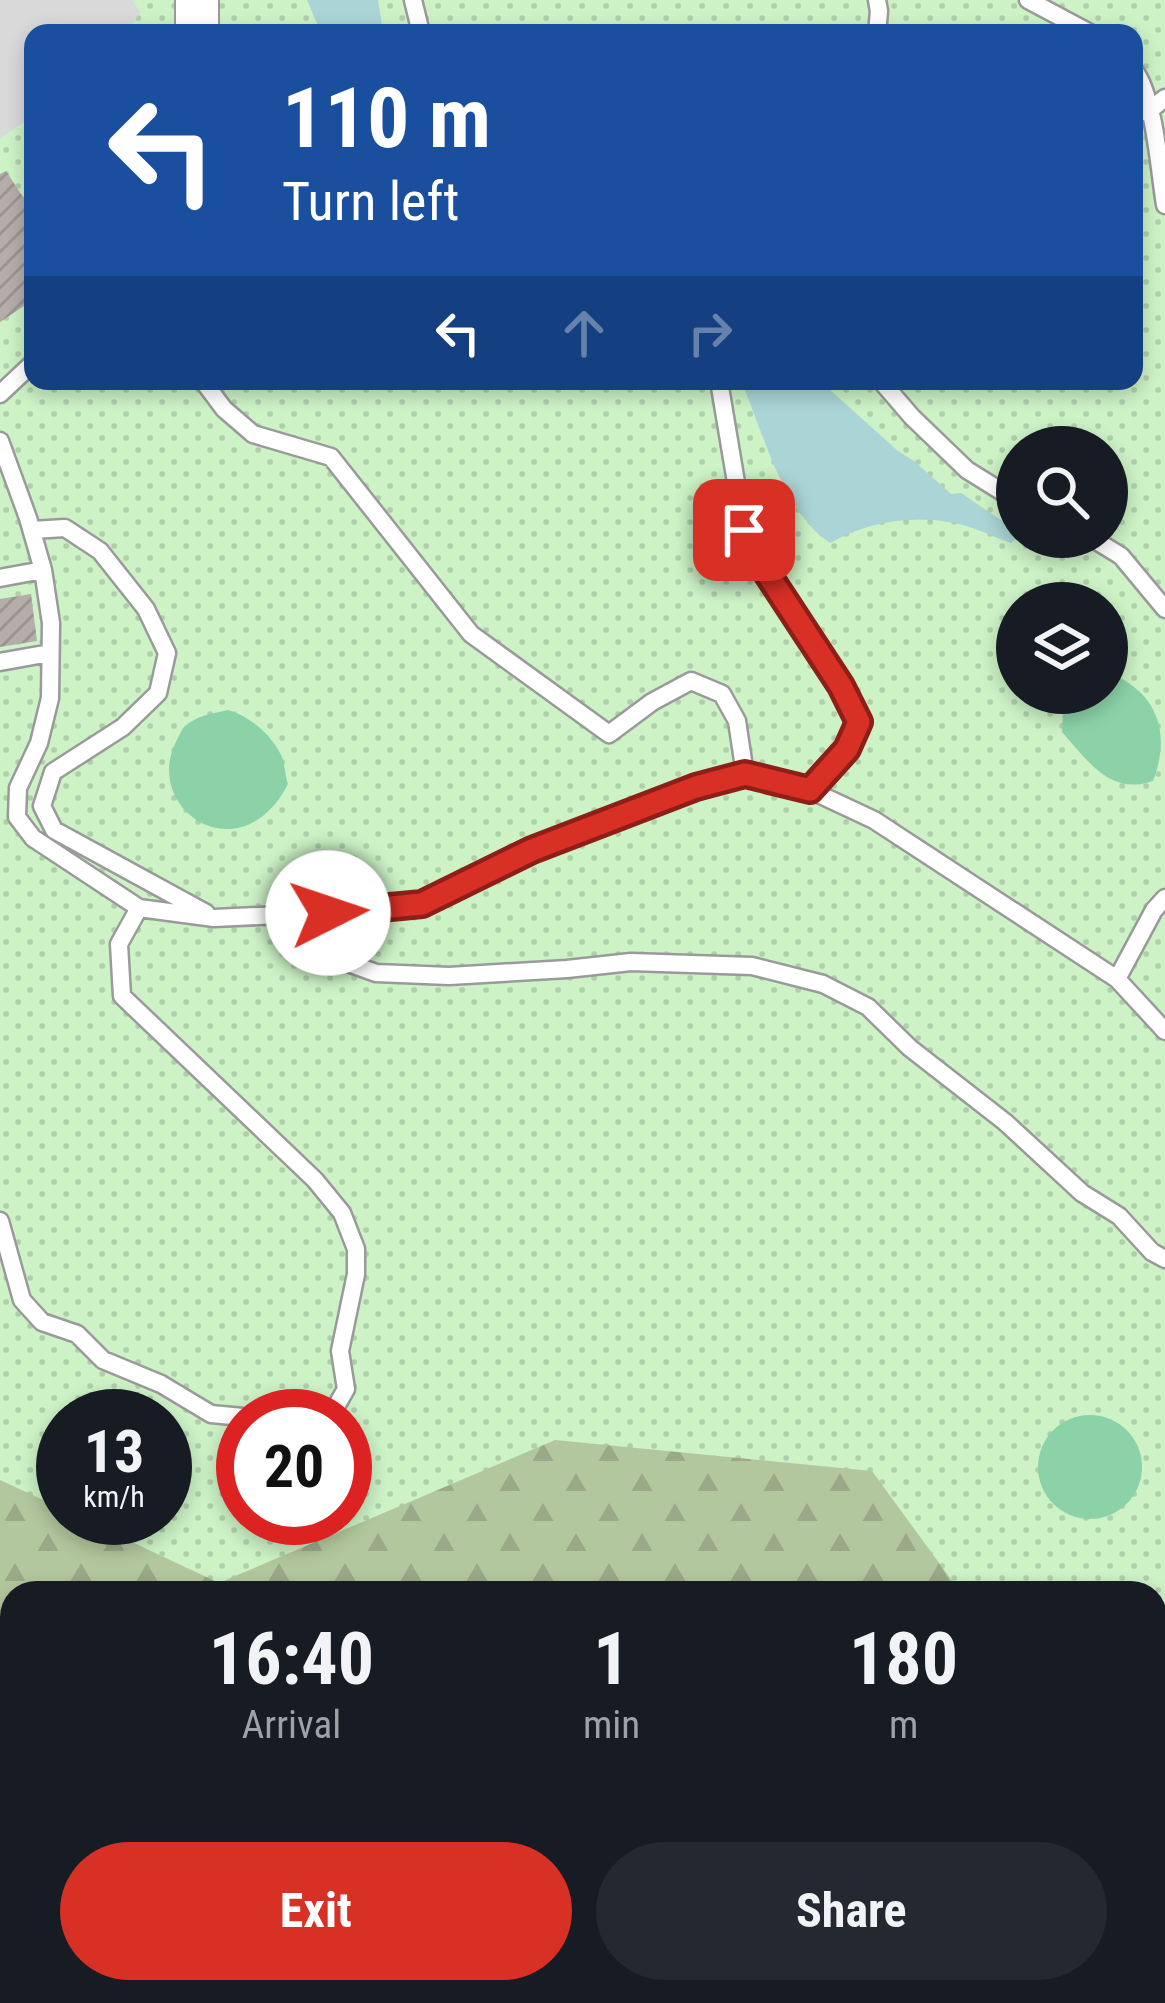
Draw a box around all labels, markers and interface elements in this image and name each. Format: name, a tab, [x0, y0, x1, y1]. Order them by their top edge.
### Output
text: 110 m	[282, 69, 491, 168]
icon: left	[84, 72, 240, 228]
text: Turn left	[282, 170, 459, 233]
icon: left	[425, 300, 491, 366]
icon: ahead	[551, 300, 617, 366]
icon: right	[677, 300, 743, 366]
map controls	[996, 426, 1128, 714]
button: search	[996, 426, 1128, 558]
pin	[693, 479, 795, 581]
icon: arrive	[711, 497, 777, 563]
button: layers	[996, 582, 1128, 714]
position arrow	[265, 850, 391, 976]
speed limit sign: 20	[216, 1389, 372, 1545]
text: 13	[84, 1416, 144, 1487]
text: km/h	[83, 1479, 145, 1514]
text: 16:40	[209, 1617, 374, 1702]
text: 1	[593, 1617, 630, 1702]
text: 180	[849, 1617, 958, 1702]
text: Arrival	[242, 1702, 341, 1748]
text: min	[583, 1702, 640, 1748]
text: m	[889, 1702, 918, 1748]
button: Exit	[60, 1842, 572, 1980]
button: Share	[596, 1842, 1107, 1980]

